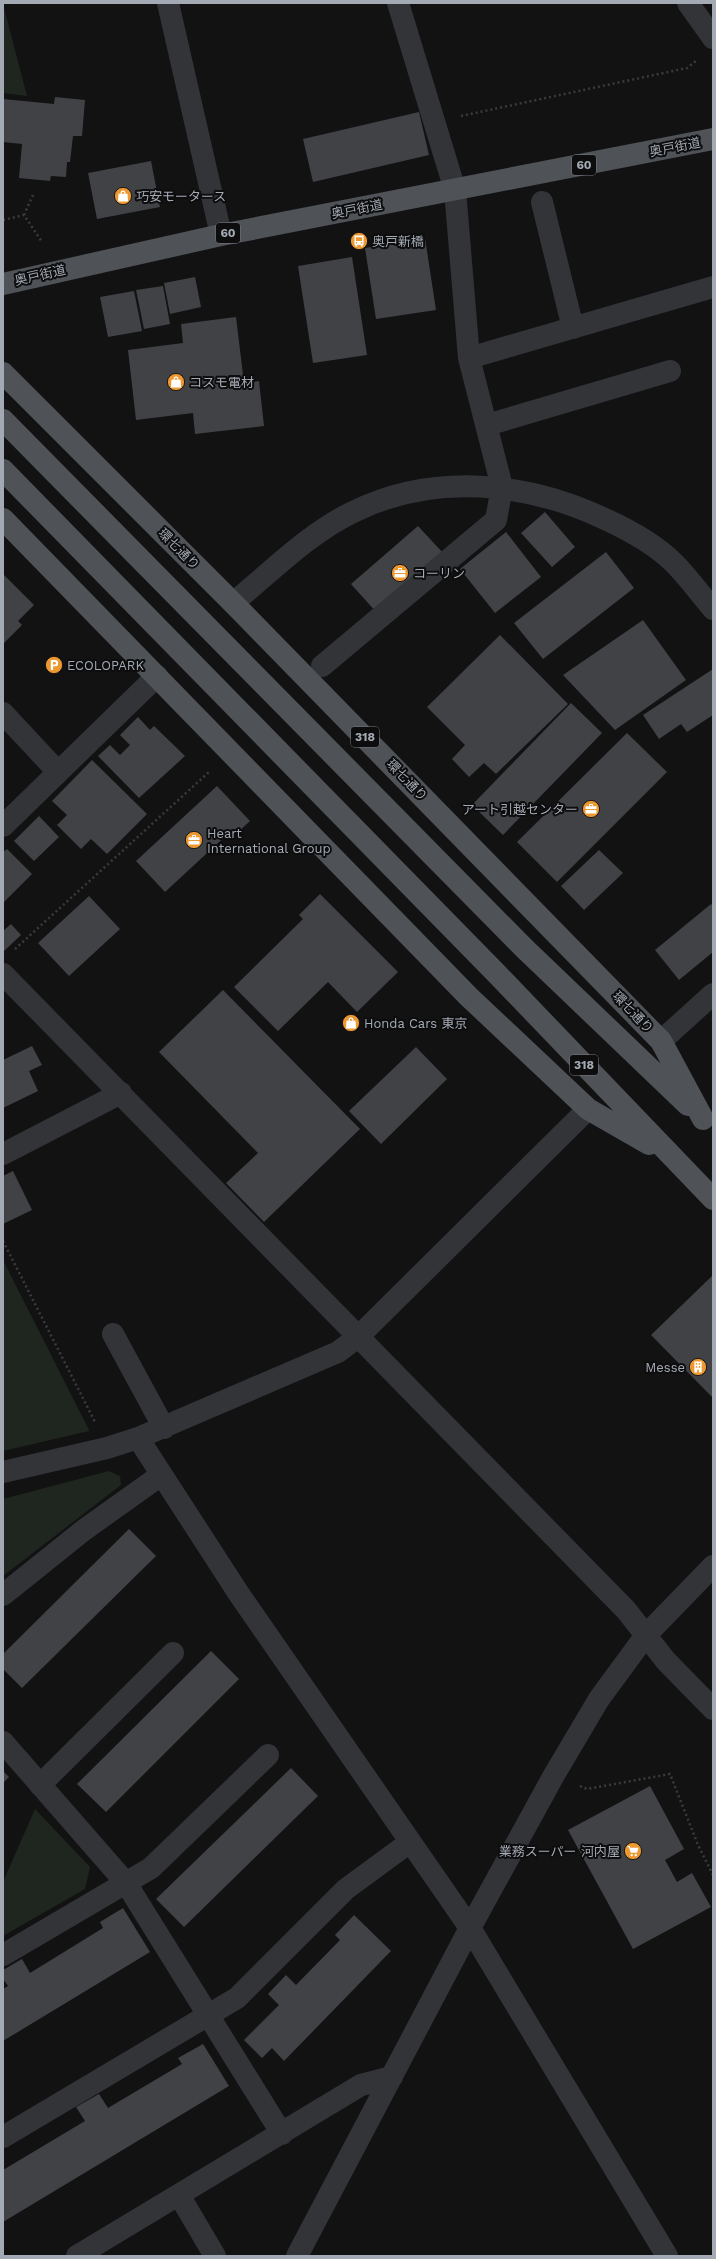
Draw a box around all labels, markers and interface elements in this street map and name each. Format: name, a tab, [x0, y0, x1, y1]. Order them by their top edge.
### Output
street label: 奥戸街道	[648, 135, 702, 159]
road number: 60	[572, 155, 596, 175]
shop icon: 巧安モータース	[113, 186, 133, 206]
place label: 巧安モータース	[136, 189, 226, 204]
street label: 奥戸街道	[330, 197, 384, 221]
road number: 60	[216, 223, 240, 243]
bus stop icon: 奥戸新橋	[349, 231, 369, 251]
place label: 奥戸新橋	[372, 234, 424, 249]
street label: 奥戸街道	[13, 262, 67, 288]
shop icon: コスモ電材	[166, 372, 186, 392]
place label: コスモ電材	[189, 375, 254, 390]
street label: 環七通り	[155, 525, 203, 573]
office icon: コーリン	[390, 563, 410, 583]
place label: コーリン	[413, 566, 465, 581]
parking icon: ECOLOPARK	[44, 655, 64, 675]
place label: ECOLOPARK	[67, 658, 144, 673]
road number: 318	[351, 727, 379, 747]
street label: 環七通り	[384, 756, 430, 804]
office icon: アート引越センター	[581, 799, 601, 819]
place label: アート引越センター	[462, 802, 578, 817]
place label: Heart International Group	[207, 826, 331, 856]
office icon: Heart International Group	[184, 830, 204, 850]
street label: 環七通り	[610, 988, 656, 1036]
shop icon: Honda Cars 東京	[341, 1013, 361, 1033]
place label: Honda Cars 東京	[364, 1016, 468, 1031]
road number: 318	[570, 1055, 598, 1075]
building icon: Messe	[688, 1357, 708, 1377]
place label: Messe	[645, 1360, 685, 1375]
supermarket icon: 業務スーパー 河内屋	[623, 1841, 643, 1861]
place label: 業務スーパー 河内屋	[499, 1844, 620, 1859]

